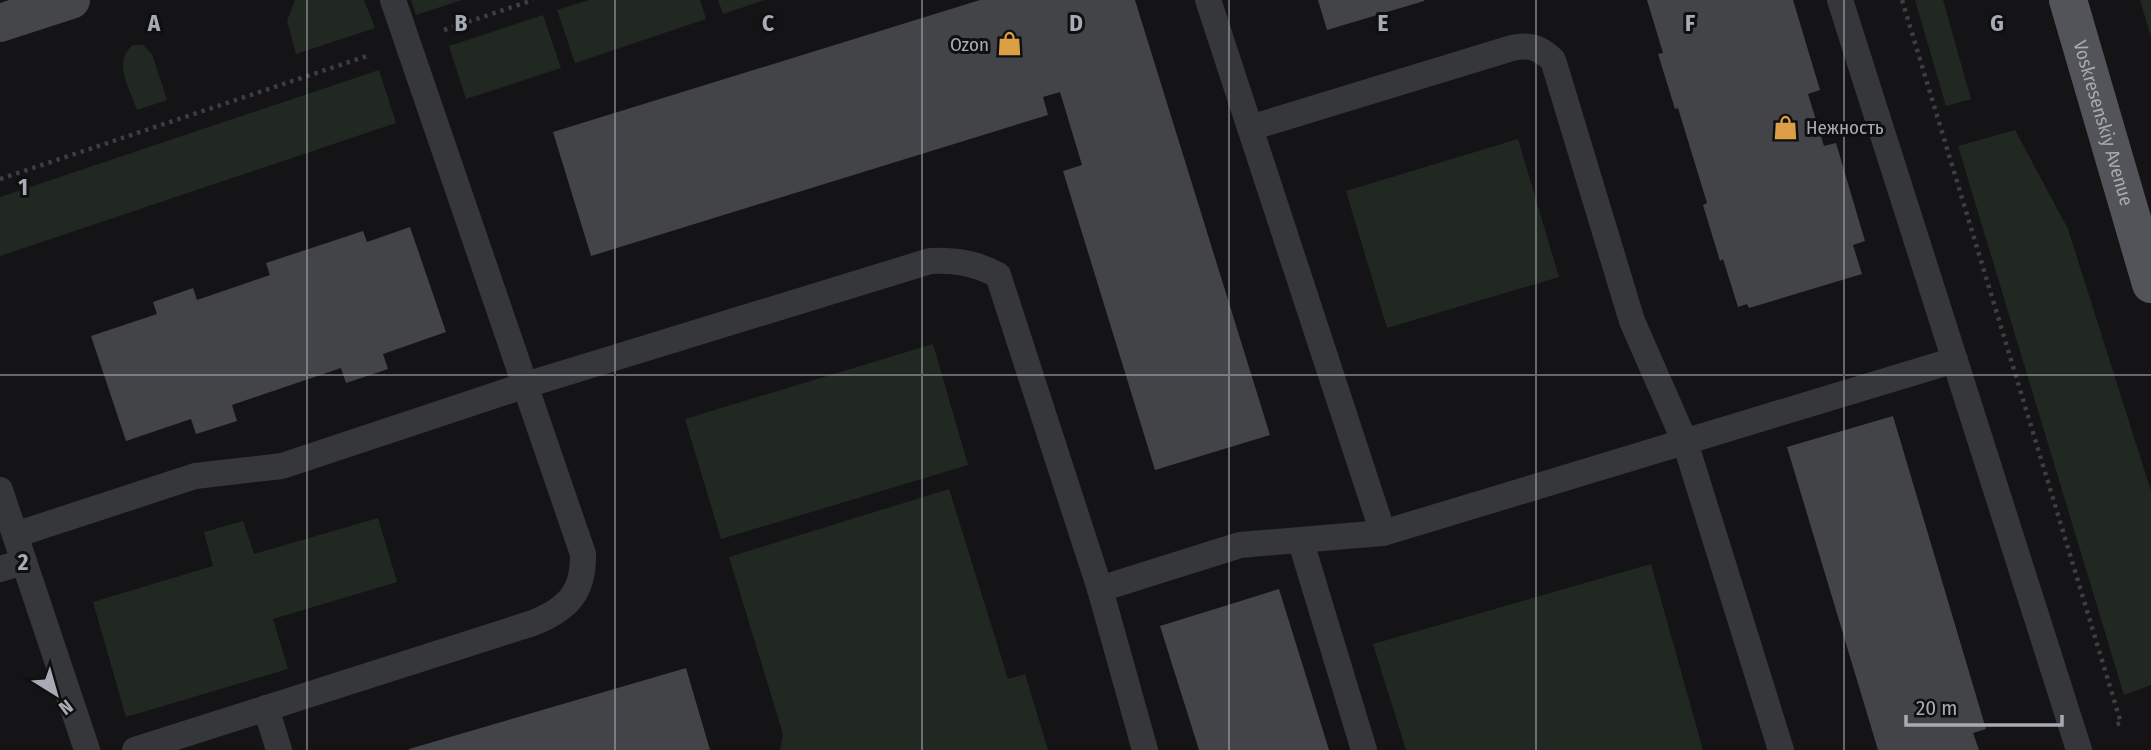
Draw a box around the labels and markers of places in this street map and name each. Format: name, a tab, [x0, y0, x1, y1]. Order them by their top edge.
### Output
shop icon: Ozon	[995, 30, 1023, 58]
place label: Ozon	[950, 33, 989, 56]
shop icon: Нежность	[1772, 113, 1800, 141]
place label: Нежность	[1806, 116, 1884, 139]

